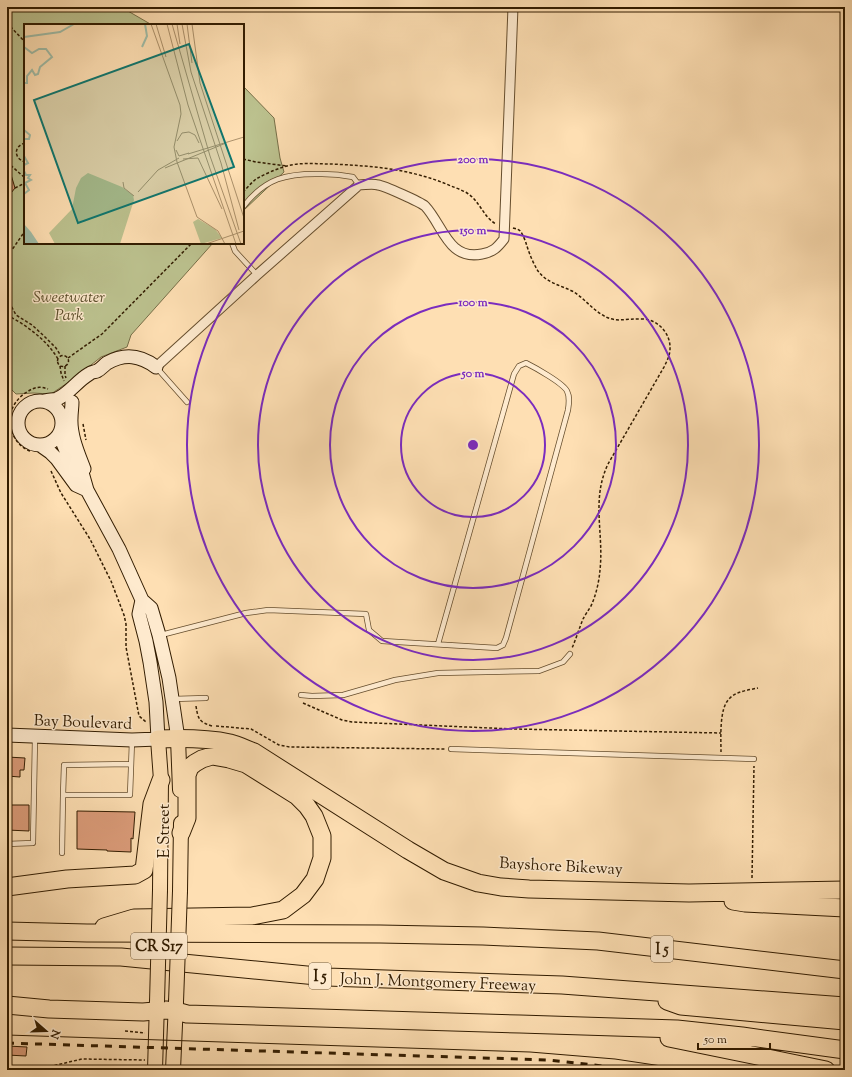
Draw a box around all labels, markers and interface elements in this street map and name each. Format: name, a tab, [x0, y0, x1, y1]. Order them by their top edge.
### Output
inset map	[24, 24, 244, 244]
text: 200 m	[458, 151, 488, 169]
text: 150 m	[458, 222, 487, 240]
park label: Sweetwater Park	[33, 287, 105, 328]
text: 100 m	[457, 294, 488, 312]
text: 50 m	[461, 365, 485, 383]
centre of rings	[466, 438, 480, 452]
street label: Bay Boulevard	[33, 710, 133, 737]
street label: E Street	[154, 803, 177, 858]
street label: Bayshore Bikeway	[499, 853, 623, 882]
road number: CR S17	[131, 933, 187, 959]
road number: I 5	[651, 936, 673, 962]
road number: I 5	[309, 963, 331, 989]
street label: John J. Montgomery Freeway	[338, 969, 536, 998]
north arrow	[26, 1011, 66, 1051]
scale bar	[698, 1025, 770, 1051]
text: N	[45, 1026, 64, 1041]
text: 50 m	[703, 1031, 727, 1049]

